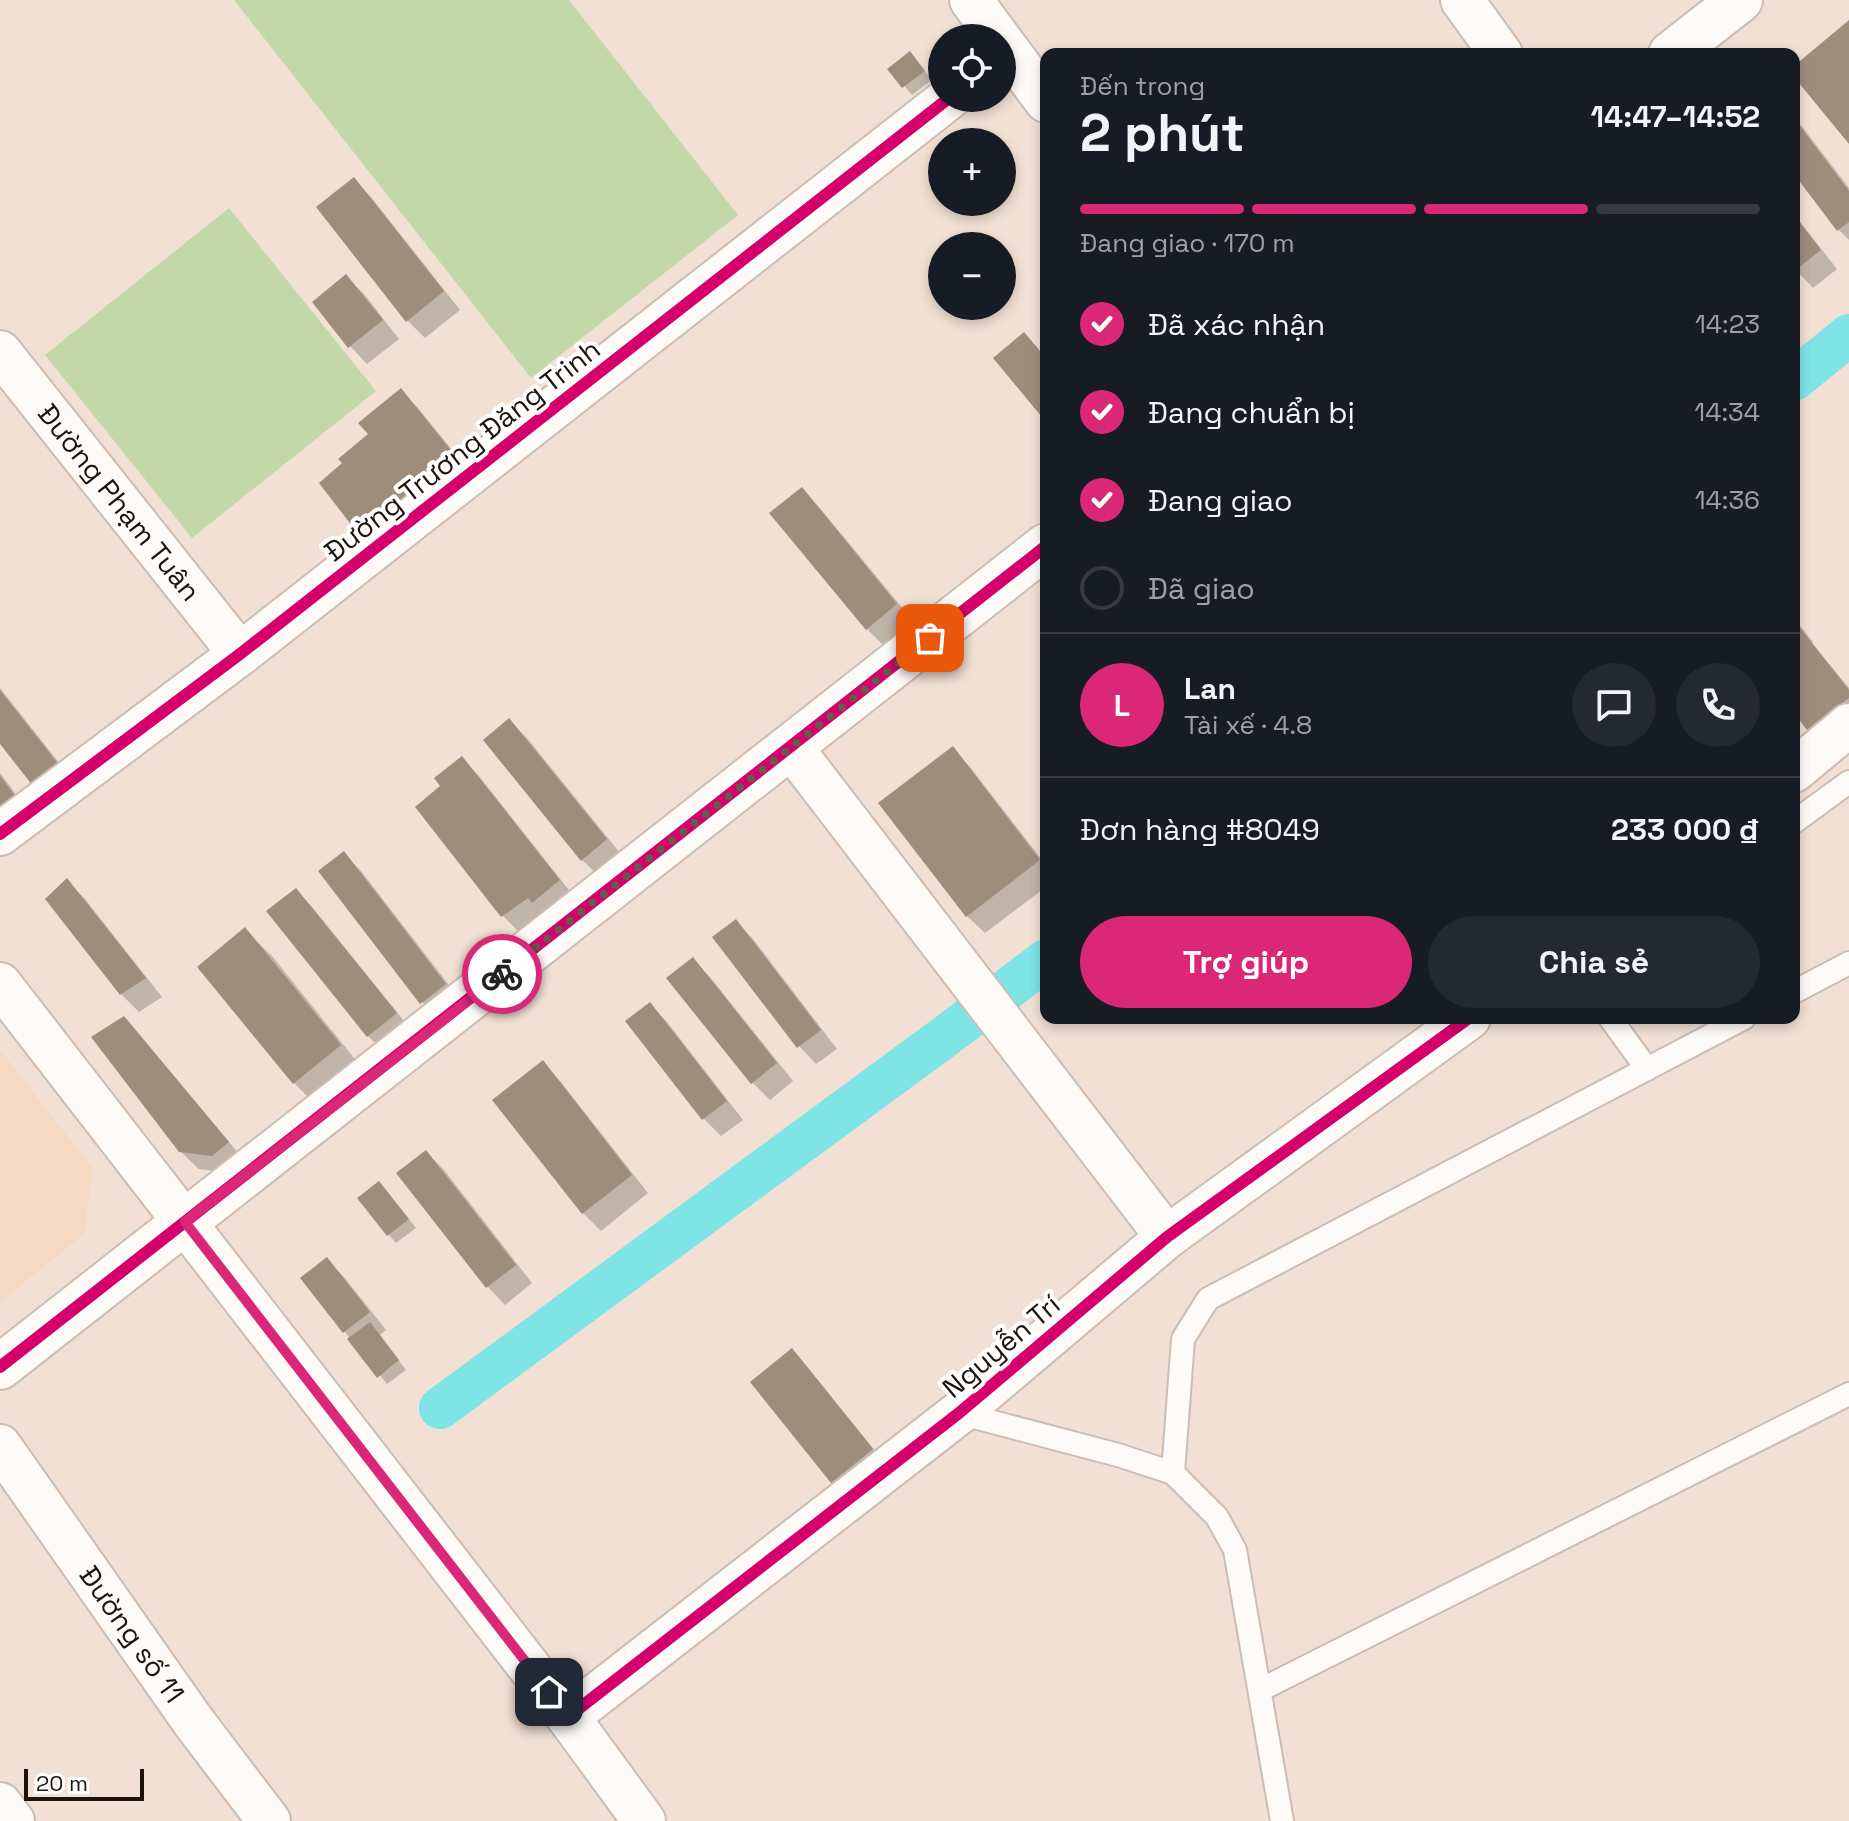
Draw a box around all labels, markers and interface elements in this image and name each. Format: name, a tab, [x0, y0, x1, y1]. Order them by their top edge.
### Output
map controls	[928, 24, 1016, 320]
button: locate	[928, 24, 1016, 112]
text: Đến trong	[1080, 69, 1205, 103]
text: 14:47–14:52	[1591, 97, 1760, 136]
text: 2 phút	[1080, 100, 1245, 166]
button: +	[928, 128, 1016, 216]
text: Đang giao · 170 m	[1080, 226, 1295, 260]
button: −	[928, 232, 1016, 320]
icon: check	[1080, 302, 1124, 346]
text: Đã xác nhận	[1148, 305, 1325, 344]
text: 14:23	[1695, 307, 1760, 341]
street label: Đường Trương Đăng Trinh	[317, 331, 607, 569]
icon: check	[1080, 390, 1124, 434]
text: Đang chuẩn bị	[1148, 393, 1355, 432]
text: 14:34	[1694, 395, 1760, 429]
street label: Đường Phạm Tuân	[30, 396, 209, 608]
icon: check	[1080, 478, 1124, 522]
text: Đang giao	[1148, 481, 1293, 520]
text: 14:36	[1695, 483, 1760, 517]
text: Đã giao	[1148, 569, 1255, 608]
pin	[896, 604, 964, 672]
icon: bag	[908, 616, 952, 660]
button: chat	[1572, 663, 1656, 747]
button: phone	[1676, 663, 1760, 747]
text: Lan	[1184, 669, 1236, 708]
text: L	[1114, 686, 1130, 725]
text: Tài xế · 4.8	[1184, 708, 1312, 742]
text: Đơn hàng #8049	[1080, 810, 1320, 849]
text: 233 000 ₫	[1611, 810, 1760, 849]
button: Trợ giúp	[1080, 916, 1412, 1008]
button: Chia sẻ	[1428, 916, 1760, 1008]
courier	[462, 934, 542, 1014]
icon: bike	[480, 952, 524, 996]
street label: Nguyễn Trí	[935, 1286, 1067, 1406]
street label: Đường số 11	[72, 1559, 193, 1710]
pin	[515, 1658, 583, 1726]
icon: home	[527, 1670, 571, 1714]
scale bar	[24, 1765, 144, 1801]
text: 20 m	[36, 1769, 88, 1797]

